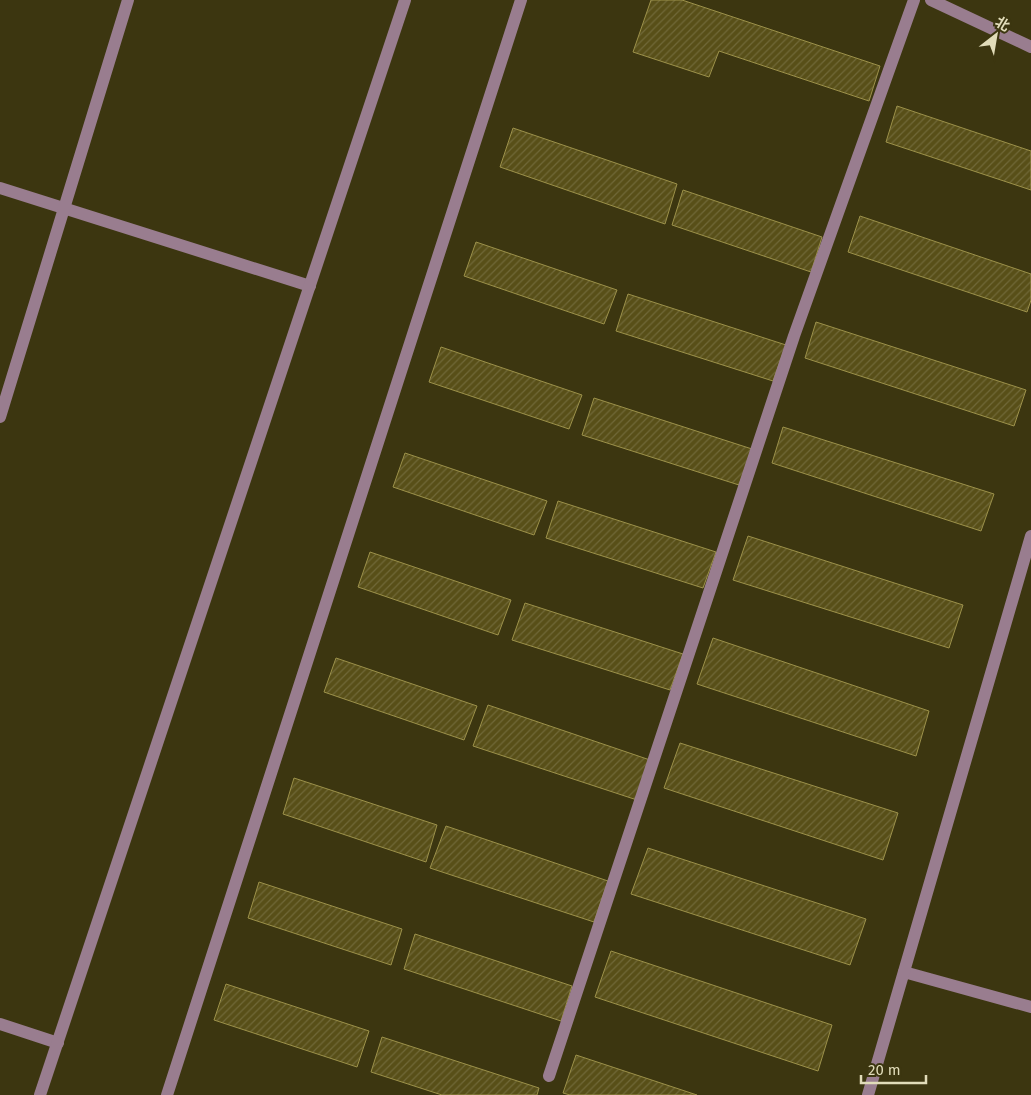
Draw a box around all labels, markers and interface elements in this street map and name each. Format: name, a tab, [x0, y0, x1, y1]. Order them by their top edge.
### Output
north arrow	[971, 10, 1021, 60]
text: 北	[992, 13, 1013, 35]
scale bar	[861, 1052, 926, 1084]
text: 20 m	[868, 1061, 901, 1079]

